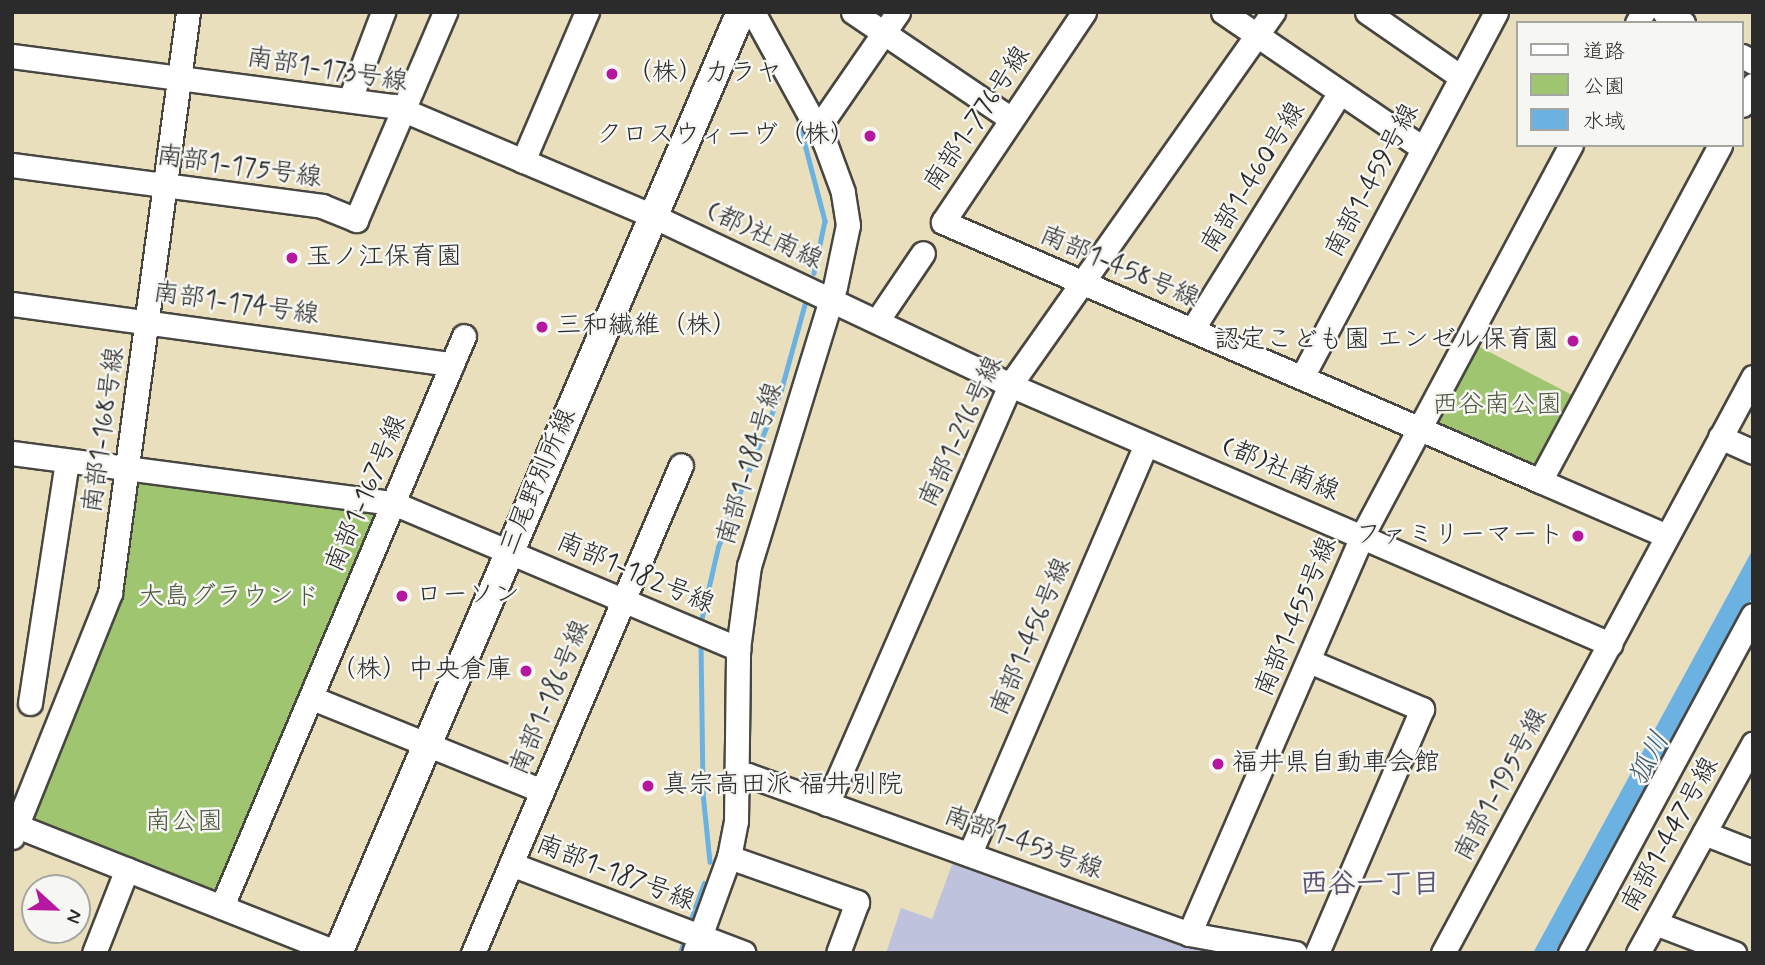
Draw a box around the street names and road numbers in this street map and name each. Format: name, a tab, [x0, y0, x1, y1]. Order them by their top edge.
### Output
street label: 南部1-776号線	[918, 40, 1038, 198]
street label: 南部1-173号線	[244, 43, 410, 99]
street label: 南部1-460号線	[1195, 97, 1313, 259]
street label: 南部1-459号線	[1319, 99, 1427, 263]
street label: 南部1-175号線	[154, 141, 324, 195]
street label: (都)社南線	[701, 197, 827, 277]
street label: 南部1-458号線	[1035, 220, 1203, 316]
street label: 南部1-174号線	[151, 278, 321, 332]
street label: 南部1-168号線	[78, 345, 132, 515]
street label: 南部1-216号線	[913, 351, 1011, 513]
street label: 南部1-184号線	[711, 379, 791, 549]
street label: 三尾野別所線	[494, 404, 584, 560]
street label: 南部1-167号線	[320, 411, 414, 577]
street label: (都)社南線	[1217, 431, 1343, 509]
street label: 南部1-182号線	[551, 527, 719, 621]
street label: 南部1-455号線	[1249, 532, 1345, 702]
street label: 南部1-456号線	[985, 553, 1079, 721]
street label: 南部1-186号線	[504, 616, 598, 780]
street label: 南部1-195号線	[1449, 703, 1555, 867]
street label: 南部1-447号線	[1615, 752, 1727, 918]
street label: 南部1-453号線	[939, 801, 1107, 887]
street label: 南部1-187号線	[531, 829, 699, 919]

